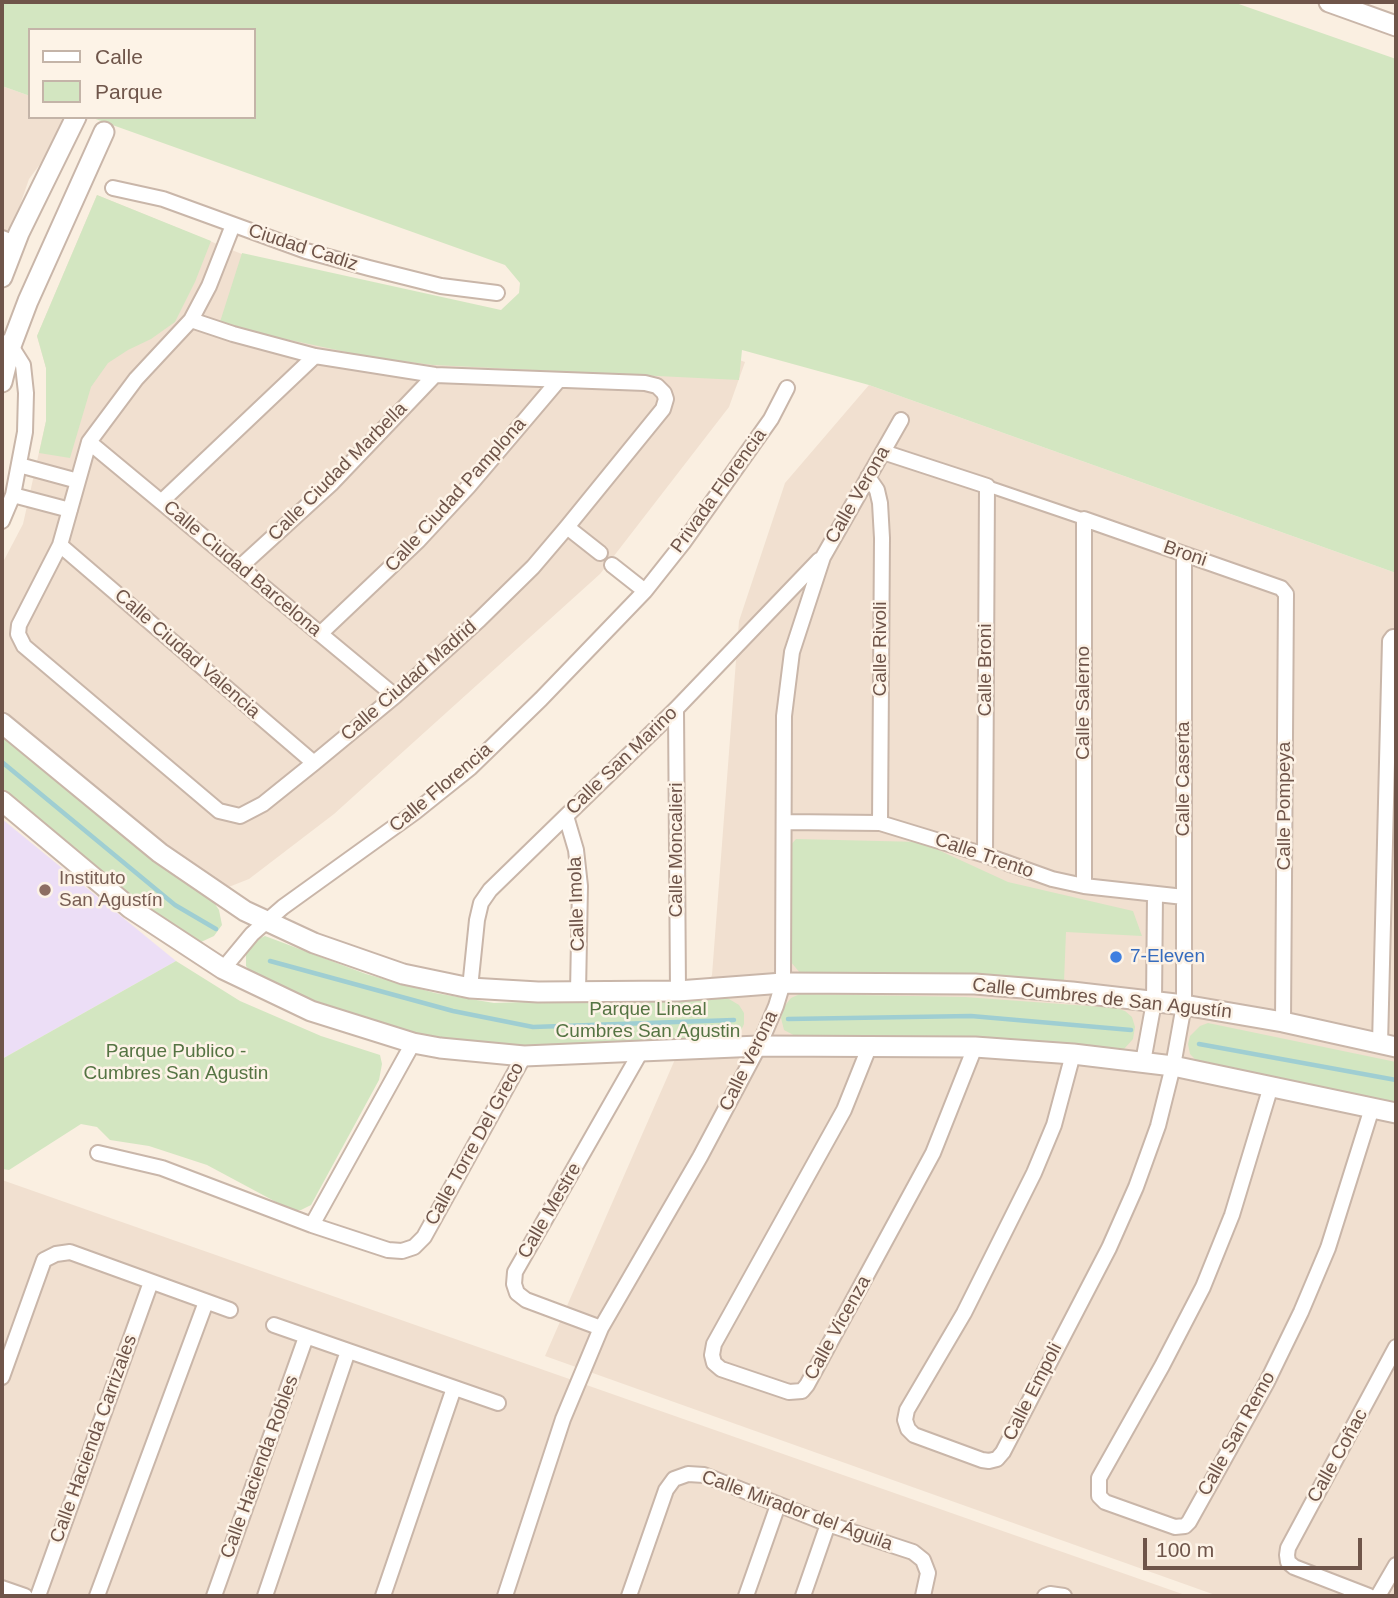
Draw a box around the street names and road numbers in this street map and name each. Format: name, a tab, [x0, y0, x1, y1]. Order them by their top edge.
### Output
street label: Ciudad Cadiz	[245, 220, 361, 276]
street label: Calle Ciudad Marbella	[264, 398, 412, 546]
street label: Calle Ciudad Pamplona	[381, 413, 531, 577]
street label: Privada Florencia	[666, 424, 772, 558]
street label: Calle Verona	[821, 442, 895, 548]
street label: Calle Ciudad Barcelona	[158, 496, 326, 642]
street label: Broni	[1160, 536, 1210, 572]
street label: Calle Ciudad Valencia	[110, 585, 264, 723]
street label: Calle Rivoli	[870, 601, 892, 697]
street label: Calle Ciudad Madrid	[337, 616, 481, 746]
street label: Calle Broni	[975, 624, 997, 716]
street label: Calle Salerno	[1073, 646, 1095, 760]
street label: Calle San Marino	[562, 702, 682, 820]
street label: Calle Caserta	[1173, 721, 1195, 837]
street label: Calle Florencia	[385, 739, 497, 837]
street label: Calle Pompeya	[1274, 742, 1296, 870]
street label: Calle Moncalieri	[666, 782, 688, 918]
street label: Calle Trento	[932, 828, 1036, 884]
street label: Calle Imola	[564, 856, 590, 952]
street label: Calle Cumbres de San Agustín	[971, 974, 1233, 1024]
street label: Calle Verona	[715, 1007, 783, 1115]
street label: Calle Torre Del Greco	[421, 1059, 529, 1229]
street label: Calle Mestre	[513, 1159, 587, 1263]
street label: Calle Vicenza	[800, 1272, 876, 1384]
street label: Calle Hacienda Carrizales	[46, 1332, 142, 1546]
street label: Calle Empoli	[999, 1339, 1067, 1445]
street label: Calle San Remo	[1193, 1368, 1281, 1500]
street label: Calle Hacienda Robles	[216, 1372, 304, 1562]
street label: Calle Coñac	[1303, 1405, 1373, 1507]
street label: Calle Mirador del Águila	[698, 1466, 896, 1556]

